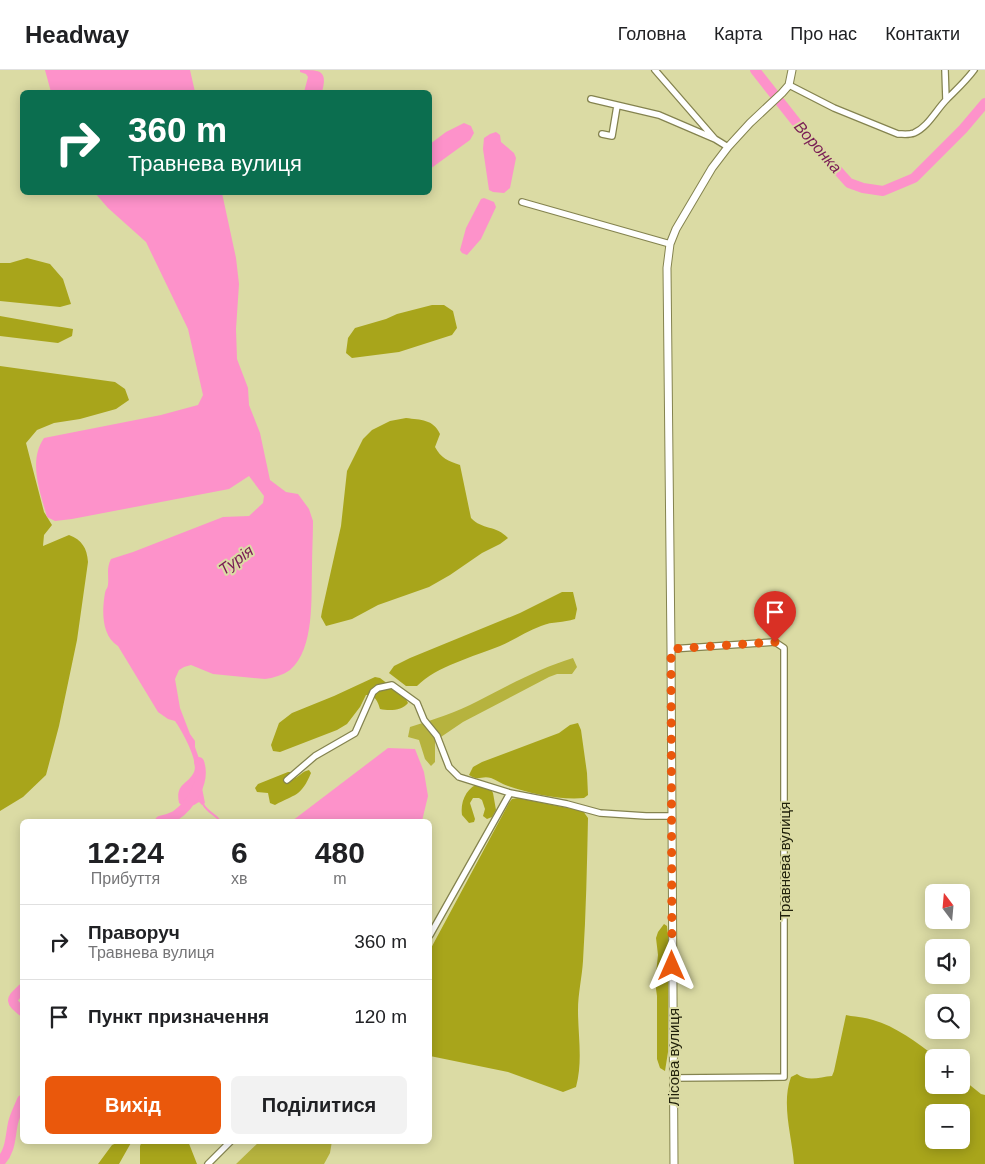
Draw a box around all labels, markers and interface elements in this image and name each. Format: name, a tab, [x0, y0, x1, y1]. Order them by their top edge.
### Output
text: Headway	[25, 21, 129, 48]
text: Головна	[618, 24, 686, 44]
text: Карта	[714, 24, 762, 44]
text: Про нас	[790, 24, 857, 44]
text: Контакти	[885, 24, 960, 44]
icon: right	[45, 110, 110, 175]
text: 360 m	[128, 110, 227, 149]
water label: Воронка	[791, 118, 845, 176]
text: Травнева вулиця	[128, 151, 302, 176]
water label: Турія	[216, 542, 257, 578]
pin	[754, 591, 796, 642]
icon: arrive	[761, 598, 789, 626]
street label: Травнева вулиця	[776, 802, 793, 920]
text: 12:24	[87, 836, 164, 869]
text: 6	[231, 836, 248, 869]
text: 480	[315, 836, 365, 869]
text: Прибуття	[91, 870, 160, 887]
text: хв	[231, 870, 248, 887]
text: m	[333, 870, 346, 887]
north arrow	[925, 884, 970, 929]
map controls	[925, 884, 970, 1149]
text: Праворуч	[88, 922, 180, 943]
icon: right	[45, 928, 73, 956]
text: 360 m	[354, 931, 407, 952]
position arrow	[645, 939, 697, 991]
button: sound	[925, 939, 970, 984]
text: Травнева вулиця	[88, 944, 214, 961]
button: search	[925, 994, 970, 1039]
icon: arrive	[45, 1003, 73, 1031]
text: Пункт призначення	[88, 1006, 269, 1027]
text: 120 m	[354, 1006, 407, 1027]
street label: Лісова вулиця	[665, 1008, 682, 1106]
button: +	[925, 1049, 970, 1094]
button: Вихід	[45, 1076, 221, 1134]
button: Поділитися	[231, 1076, 407, 1134]
button: −	[925, 1104, 970, 1149]

